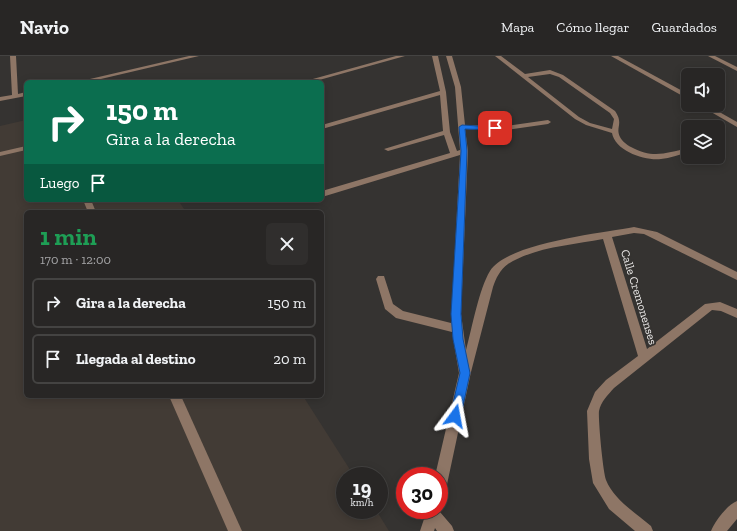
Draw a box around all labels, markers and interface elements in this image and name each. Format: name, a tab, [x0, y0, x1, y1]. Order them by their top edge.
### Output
text: Navio	[20, 16, 69, 39]
text: Mapa	[501, 19, 534, 36]
text: Cómo llegar	[556, 19, 629, 36]
text: Guardados	[651, 19, 717, 36]
map controls	[681, 68, 725, 164]
button: sound	[681, 68, 725, 112]
text: 150 m	[106, 94, 178, 127]
icon: right	[40, 96, 92, 148]
pin	[478, 111, 512, 145]
icon: arrive	[484, 117, 506, 139]
button: layers	[681, 120, 725, 164]
text: Gira a la derecha	[106, 128, 236, 150]
icon: arrive	[87, 172, 109, 194]
text: Luego	[40, 174, 79, 192]
text: 1 min	[40, 222, 97, 251]
button: close	[266, 223, 308, 265]
street label: Calle Cremonenses	[618, 248, 660, 346]
text: 170 m · 12:00	[40, 252, 111, 267]
icon: right	[42, 292, 64, 314]
text: Gira a la derecha	[76, 294, 186, 312]
text: 150 m	[268, 294, 306, 312]
icon: arrive	[42, 348, 64, 370]
text: Llegada al destino	[76, 350, 196, 368]
text: 20 m	[273, 350, 306, 368]
position arrow	[434, 395, 476, 437]
speed limit sign: 30	[396, 467, 448, 519]
text: 19	[353, 476, 371, 500]
text: km/h	[351, 497, 373, 509]

